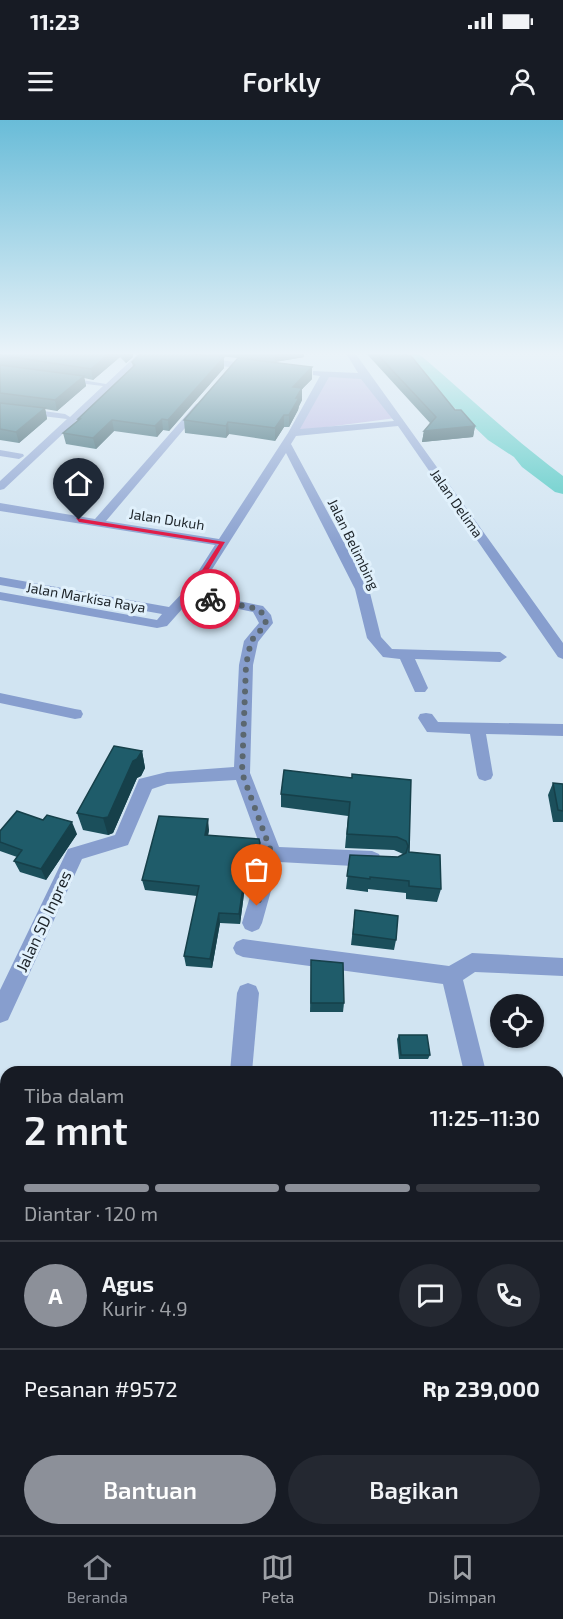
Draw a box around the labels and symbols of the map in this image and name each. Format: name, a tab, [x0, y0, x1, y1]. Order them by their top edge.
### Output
pin	[53, 458, 104, 520]
street label: Jalan Delima	[427, 465, 487, 541]
street label: Jalan Belimbing	[325, 496, 383, 592]
street label: Jalan Dukuh	[128, 505, 206, 533]
courier	[180, 569, 240, 629]
street label: Jalan Markisa Raya	[25, 578, 147, 616]
pin	[231, 844, 282, 906]
street label: Jalan SD Inpres	[11, 867, 75, 975]

